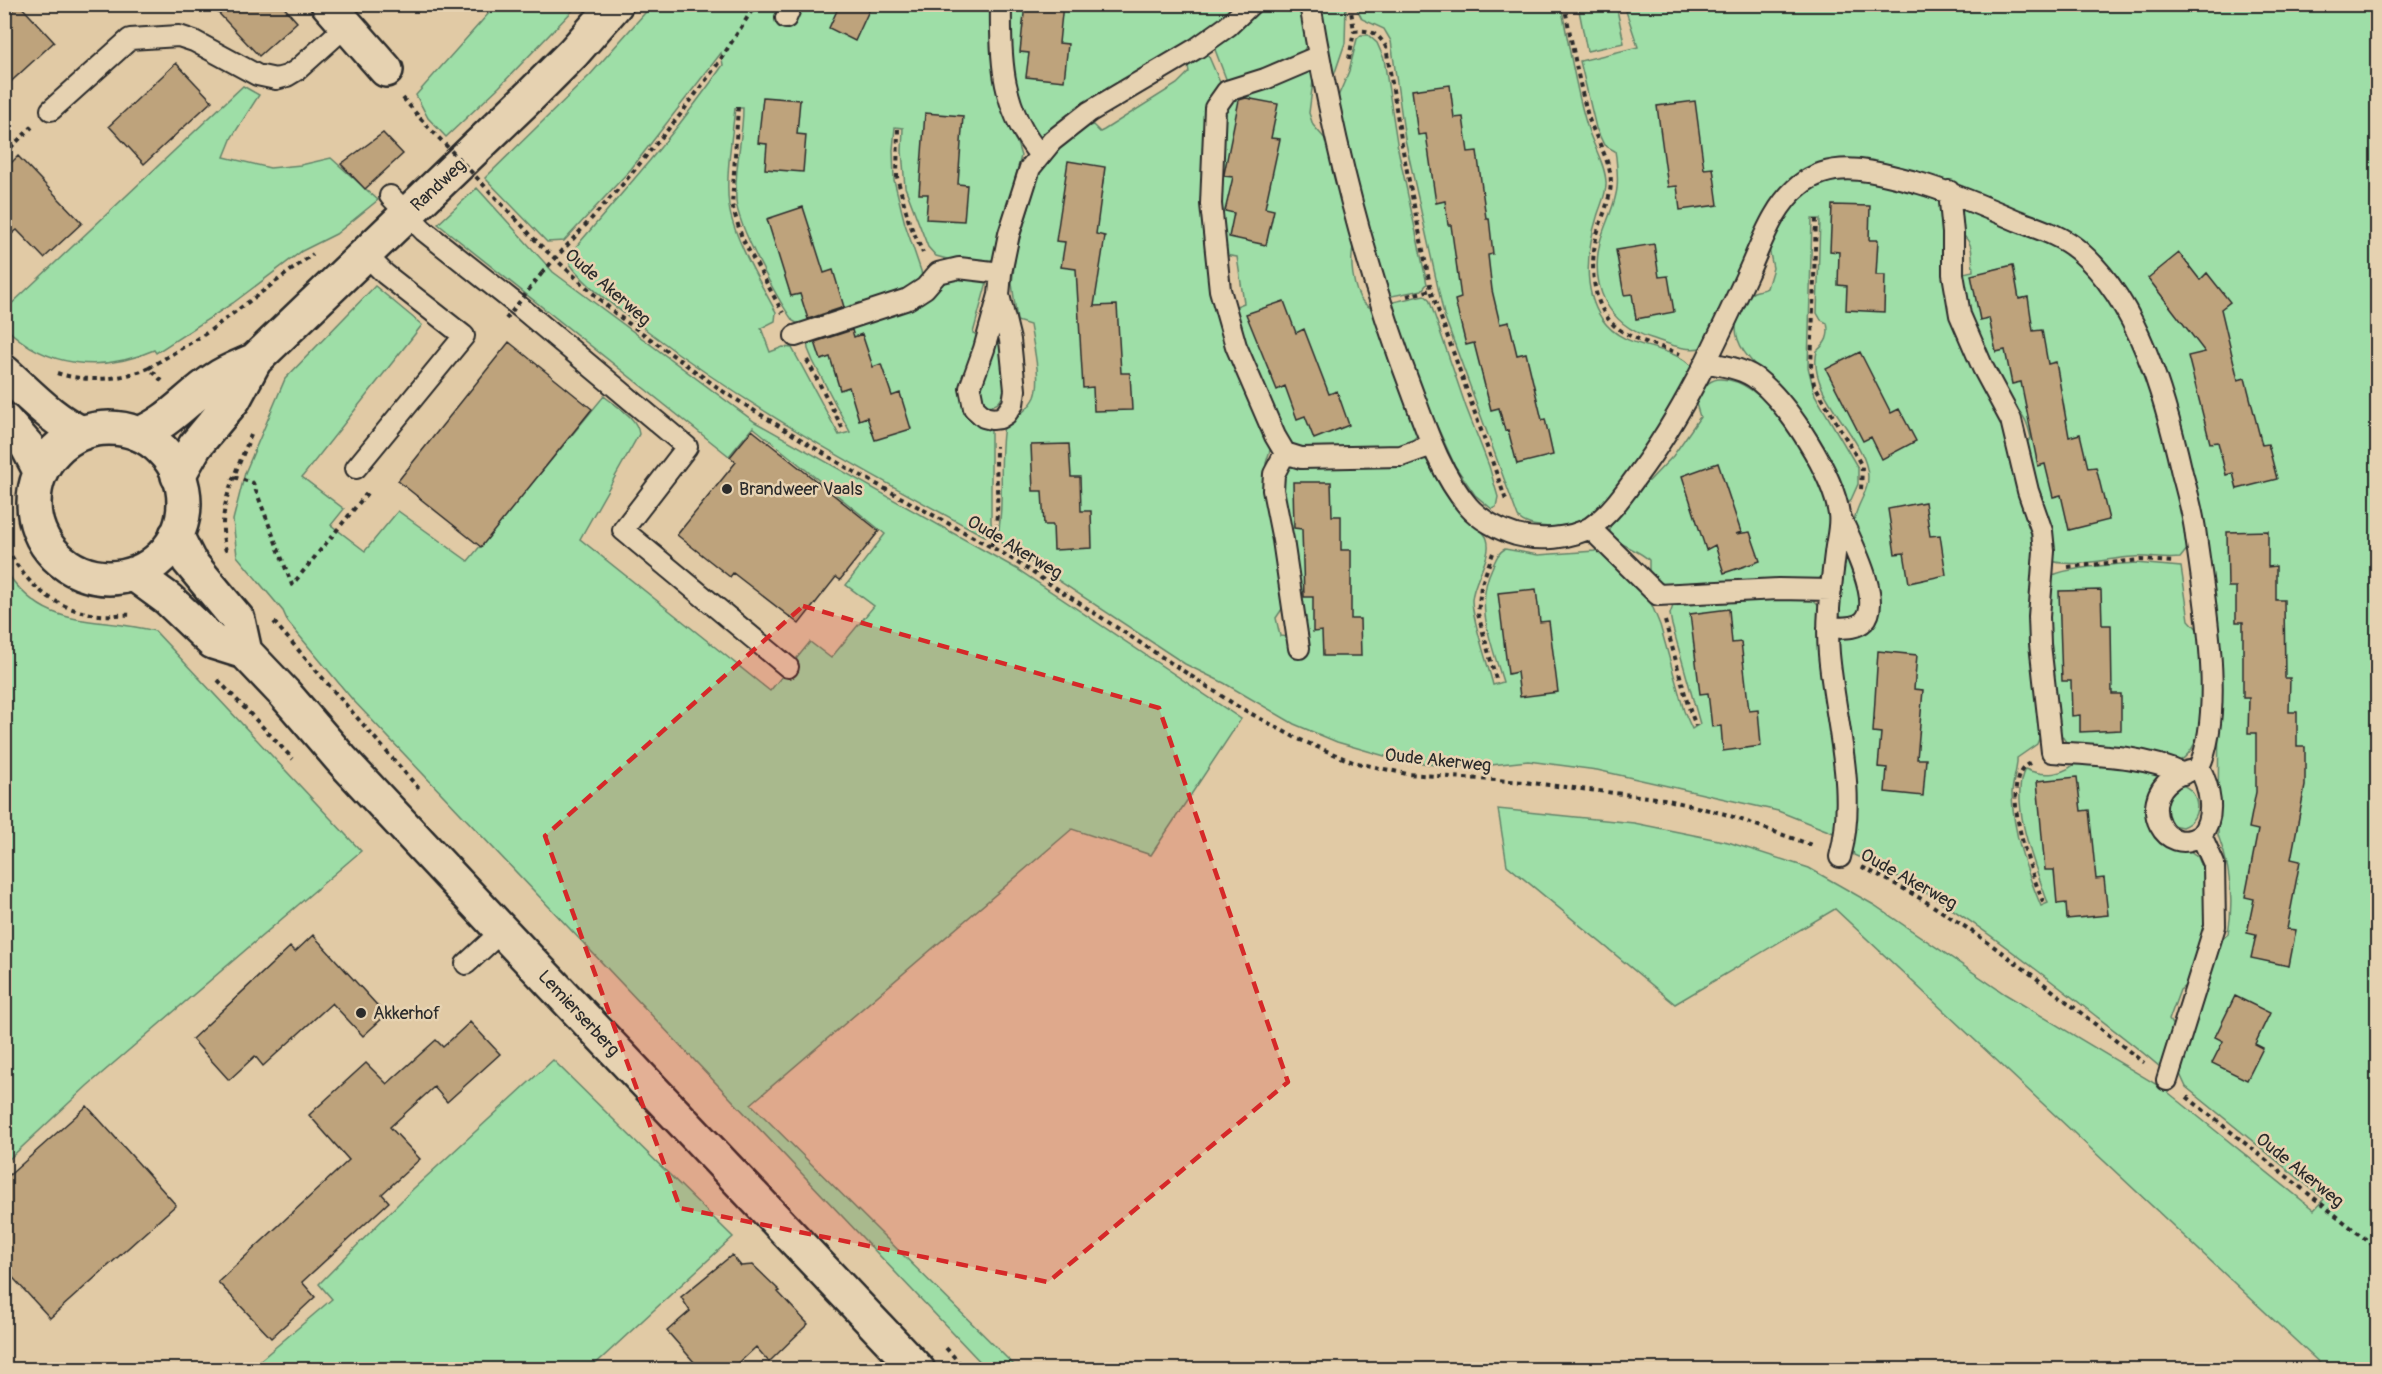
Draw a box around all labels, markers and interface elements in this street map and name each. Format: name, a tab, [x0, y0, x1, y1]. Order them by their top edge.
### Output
street label: Randweg	[406, 154, 471, 217]
street label: Oude Akerweg	[560, 244, 656, 331]
place label: Brandweer Vaals	[739, 478, 863, 501]
marker: Brandweer Vaals	[720, 482, 734, 496]
street label: Oude Akerweg	[963, 510, 1066, 585]
street label: Oude Akerweg	[1384, 743, 1492, 778]
street label: Oude Akerweg	[1856, 843, 1961, 915]
street label: Lemierserberg	[533, 965, 625, 1061]
place label: Akkerhof	[373, 1002, 441, 1025]
marker: Akkerhof	[354, 1006, 368, 1020]
street label: Oude Akerweg	[2251, 1128, 2348, 1213]

